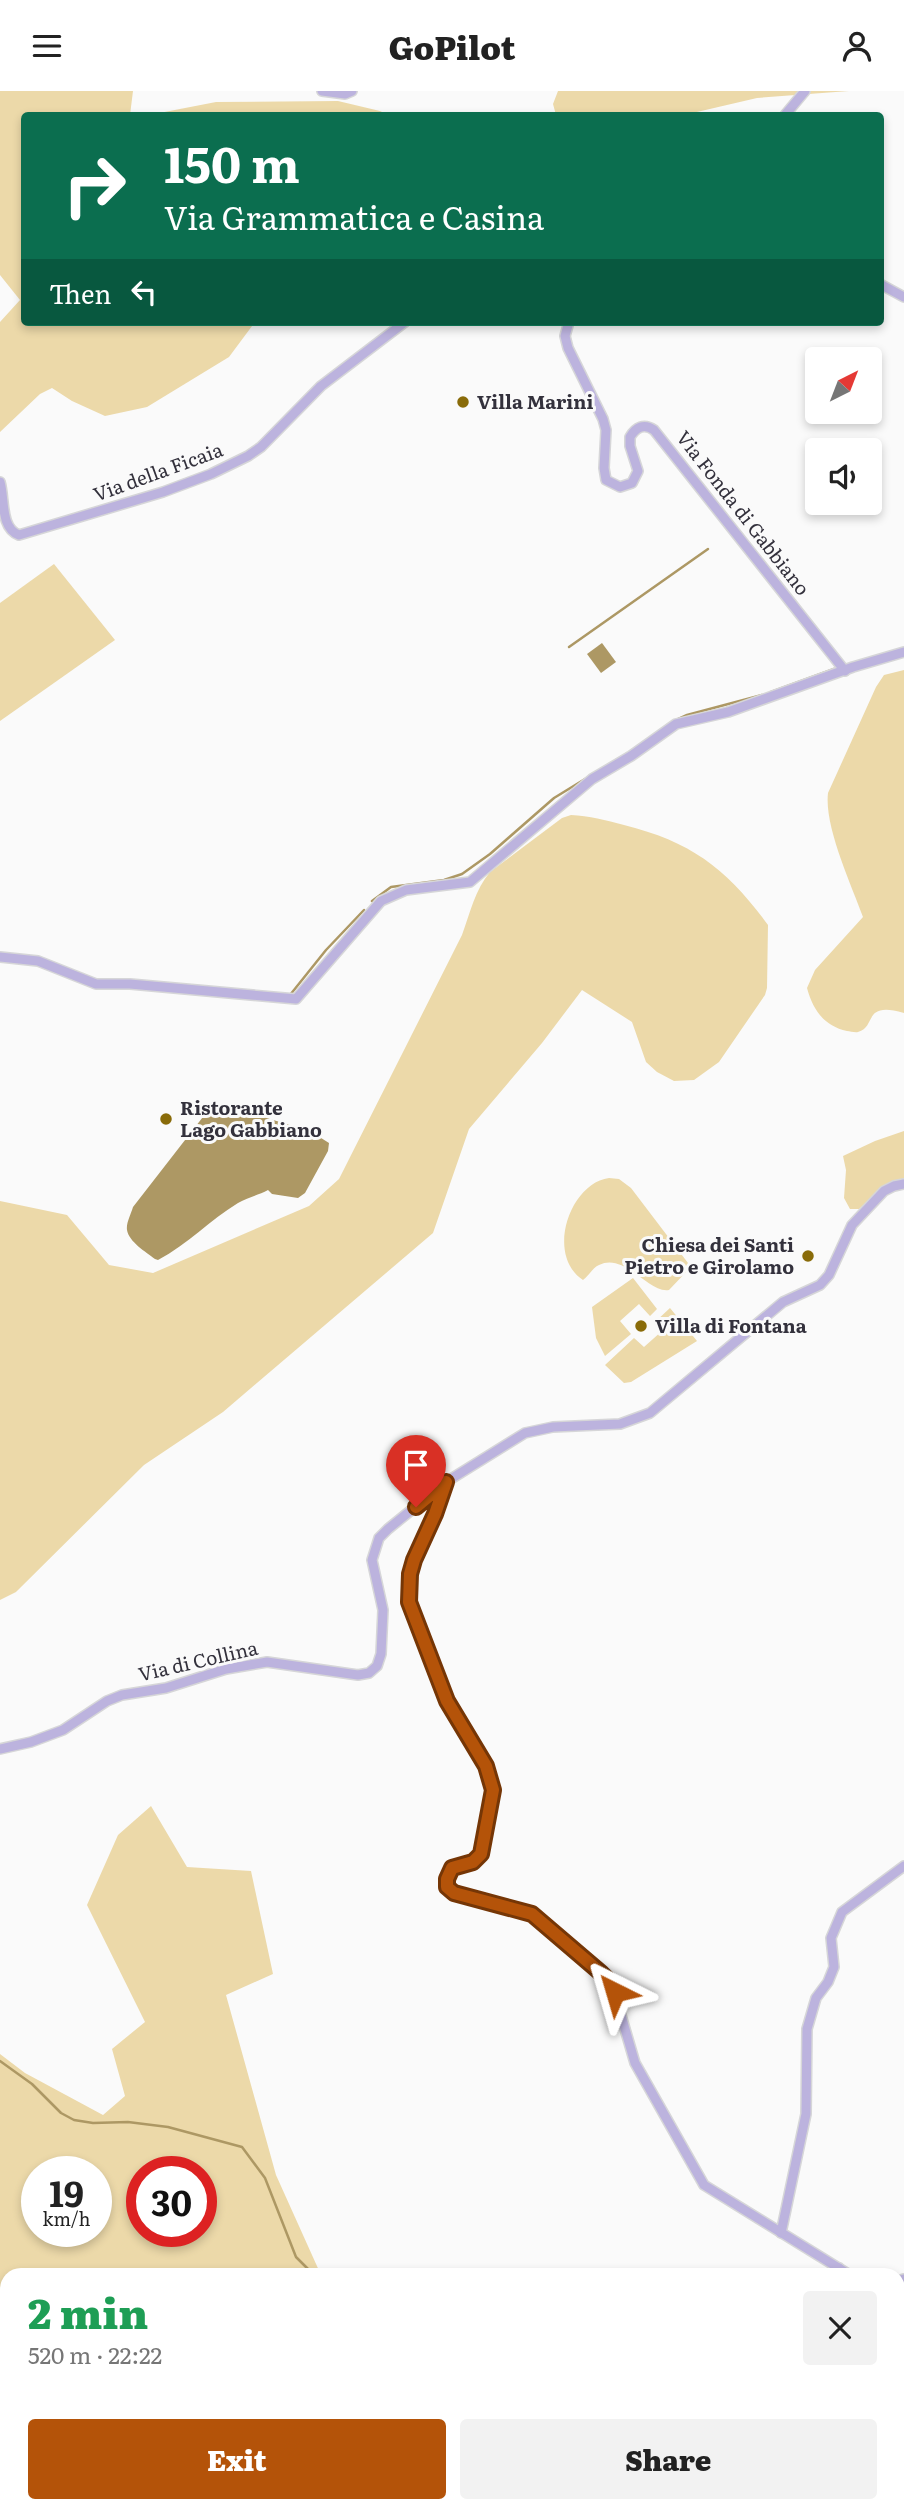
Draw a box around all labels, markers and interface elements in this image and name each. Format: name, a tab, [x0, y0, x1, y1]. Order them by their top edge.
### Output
text: GoPilot	[389, 22, 515, 70]
icon: menu	[28, 27, 66, 65]
icon: person	[838, 27, 876, 65]
text: 150 m	[164, 125, 300, 198]
icon: right	[49, 140, 140, 231]
text: Via Grammatica e Casina	[164, 192, 544, 240]
text: Then	[49, 273, 111, 312]
icon: left	[125, 273, 163, 311]
north arrow	[805, 347, 882, 423]
map controls	[805, 347, 882, 515]
place label: Villa Marini	[477, 387, 593, 415]
marker: Villa Marini	[455, 394, 471, 410]
street label: Via Fonda di Gabbiano	[670, 424, 817, 601]
street label: Via della Ficaia	[89, 434, 227, 507]
button: sound	[805, 438, 882, 515]
place label: Ristorante Lago Gabbiano	[180, 1093, 322, 1143]
marker: Ristorante Lago Gabbiano	[158, 1111, 174, 1127]
place label: Chiesa dei Santi Pietro e Girolamo	[624, 1230, 794, 1280]
marker: Chiesa dei Santi Pietro e Girolamo	[800, 1248, 816, 1264]
place label: Villa di Fontana	[655, 1311, 807, 1339]
marker: Villa di Fontana	[633, 1318, 649, 1334]
pin	[386, 1435, 446, 1507]
icon: arrive	[397, 1446, 435, 1484]
street label: Via di Collina	[135, 1633, 261, 1687]
position arrow	[578, 1955, 652, 2029]
speed limit sign: 30	[126, 2156, 217, 2247]
text: 19	[49, 2166, 84, 2218]
text: km/h	[43, 2205, 90, 2232]
text: 2 min	[28, 2280, 148, 2342]
button: close	[803, 2291, 877, 2365]
text: 520 m · 22:22	[28, 2337, 162, 2371]
button: Exit	[28, 2419, 446, 2499]
button: Share	[460, 2419, 877, 2499]

